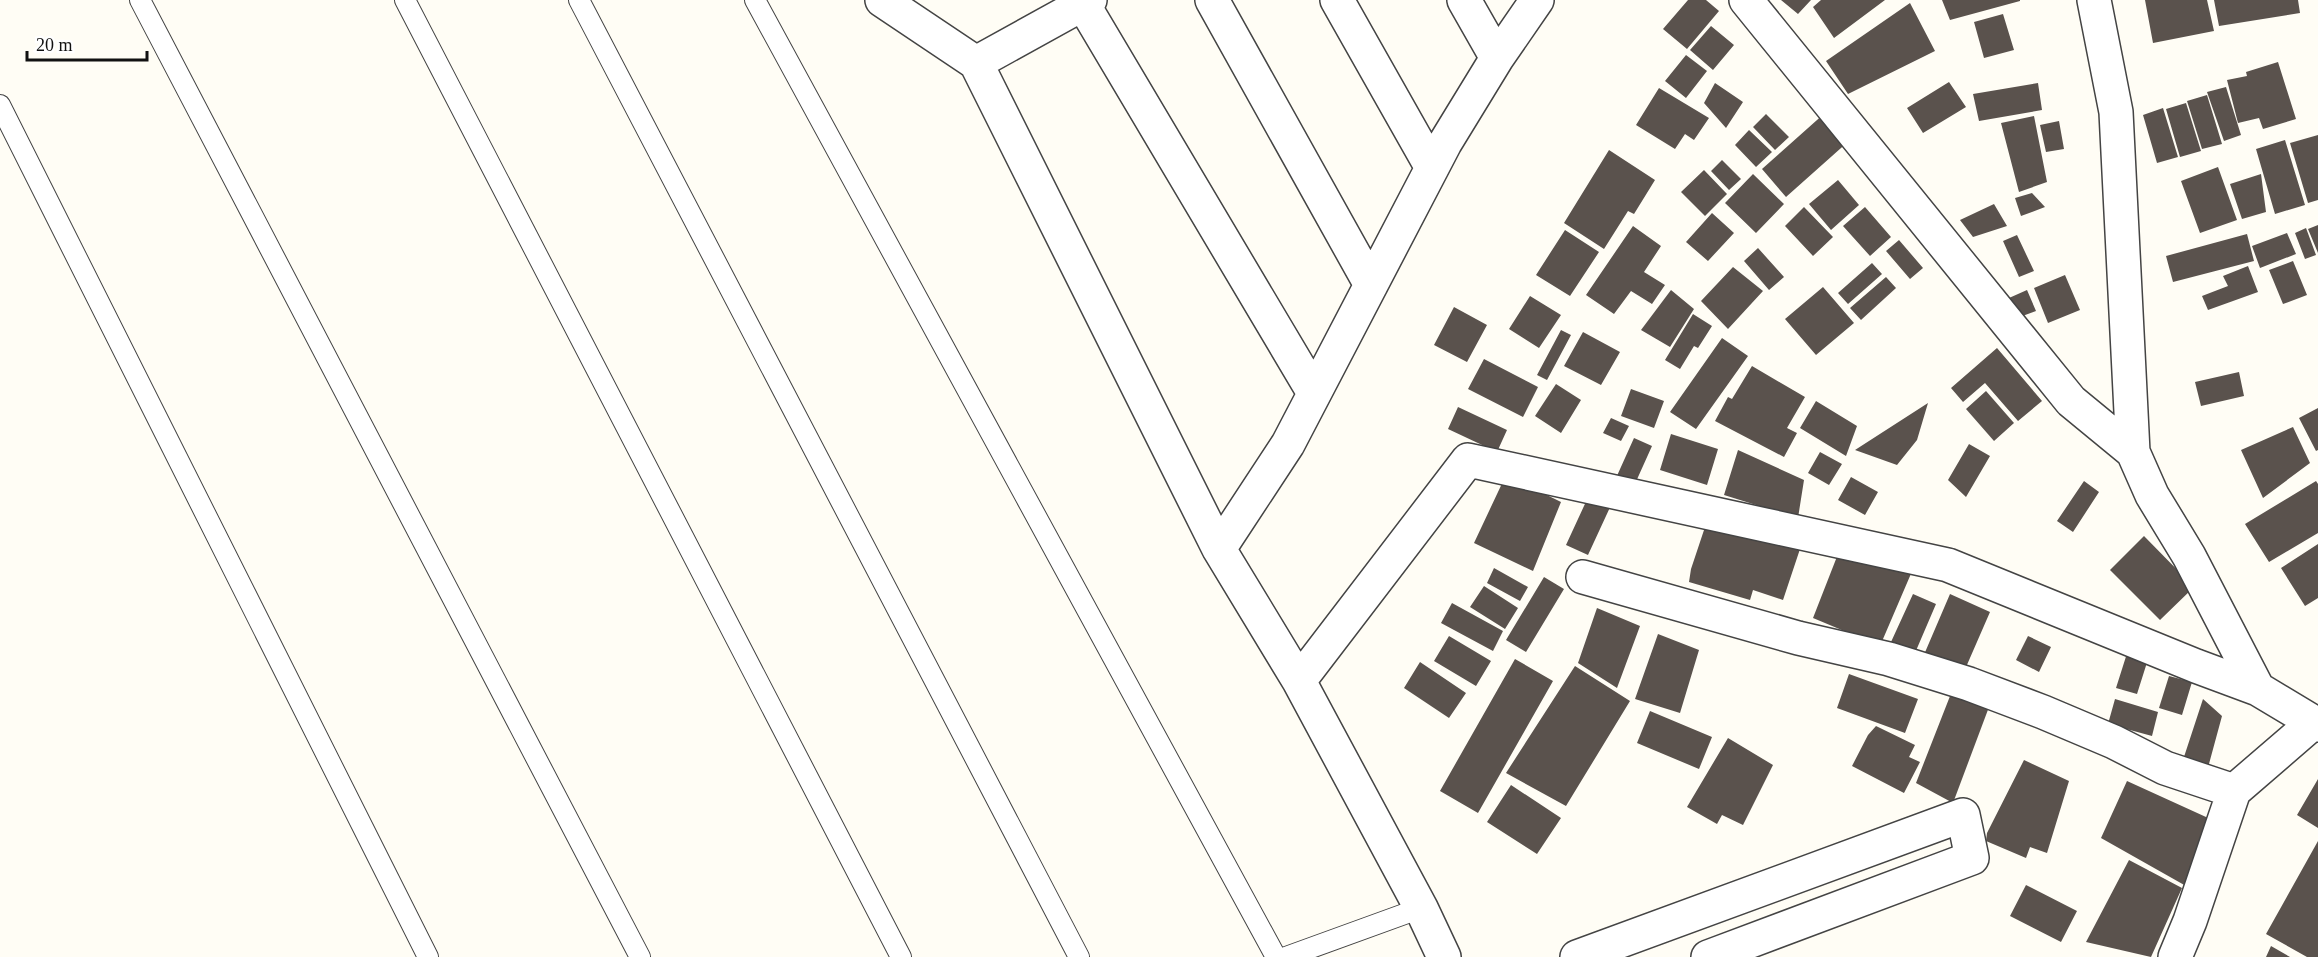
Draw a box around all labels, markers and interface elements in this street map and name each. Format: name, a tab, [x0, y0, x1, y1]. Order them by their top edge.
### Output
scale bar	[27, 24, 147, 62]
text: 20 m	[36, 35, 73, 55]

